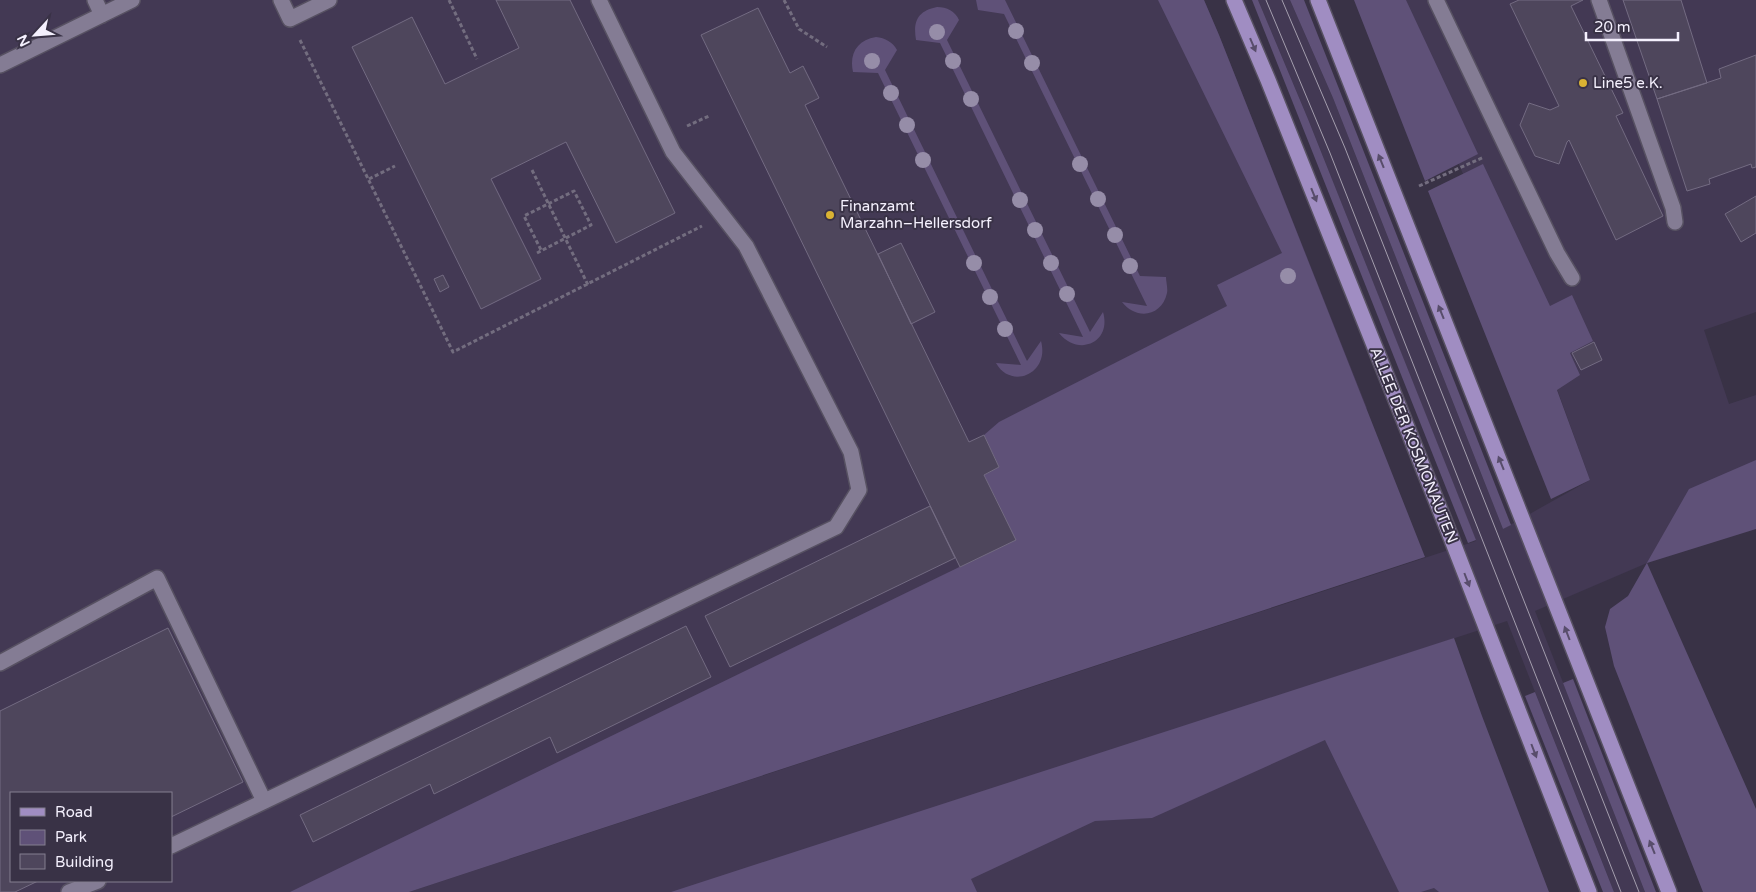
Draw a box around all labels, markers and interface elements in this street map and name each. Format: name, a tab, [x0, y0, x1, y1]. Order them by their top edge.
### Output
north arrow	[10, 10, 60, 60]
scale bar	[1586, 10, 1678, 42]
text: 20 m	[1594, 18, 1631, 36]
text: N	[14, 32, 34, 49]
one-way arrow	[1250, 38, 1258, 52]
place label: Line5 e.K.	[1593, 74, 1663, 92]
marker: Line5 e.K.	[1577, 77, 1589, 89]
one-way arrow	[1377, 153, 1385, 168]
one-way arrow	[1310, 188, 1318, 203]
place label: Finanzamt Marzahn–Hellersdorf	[840, 197, 992, 232]
marker: Finanzamt Marzahn–Hellersdorf	[824, 209, 836, 221]
one-way arrow	[1437, 304, 1445, 319]
street label: ALLEE DER KOSMONAUTEN	[1366, 344, 1462, 546]
one-way arrow	[1496, 456, 1504, 470]
one-way arrow	[1464, 573, 1472, 587]
one-way arrow	[1563, 626, 1571, 640]
one-way arrow	[1530, 744, 1538, 759]
legend	[10, 792, 172, 882]
text: Road	[55, 803, 93, 821]
text: Park	[55, 828, 87, 846]
one-way arrow	[1647, 840, 1655, 854]
text: Building	[55, 853, 114, 871]

